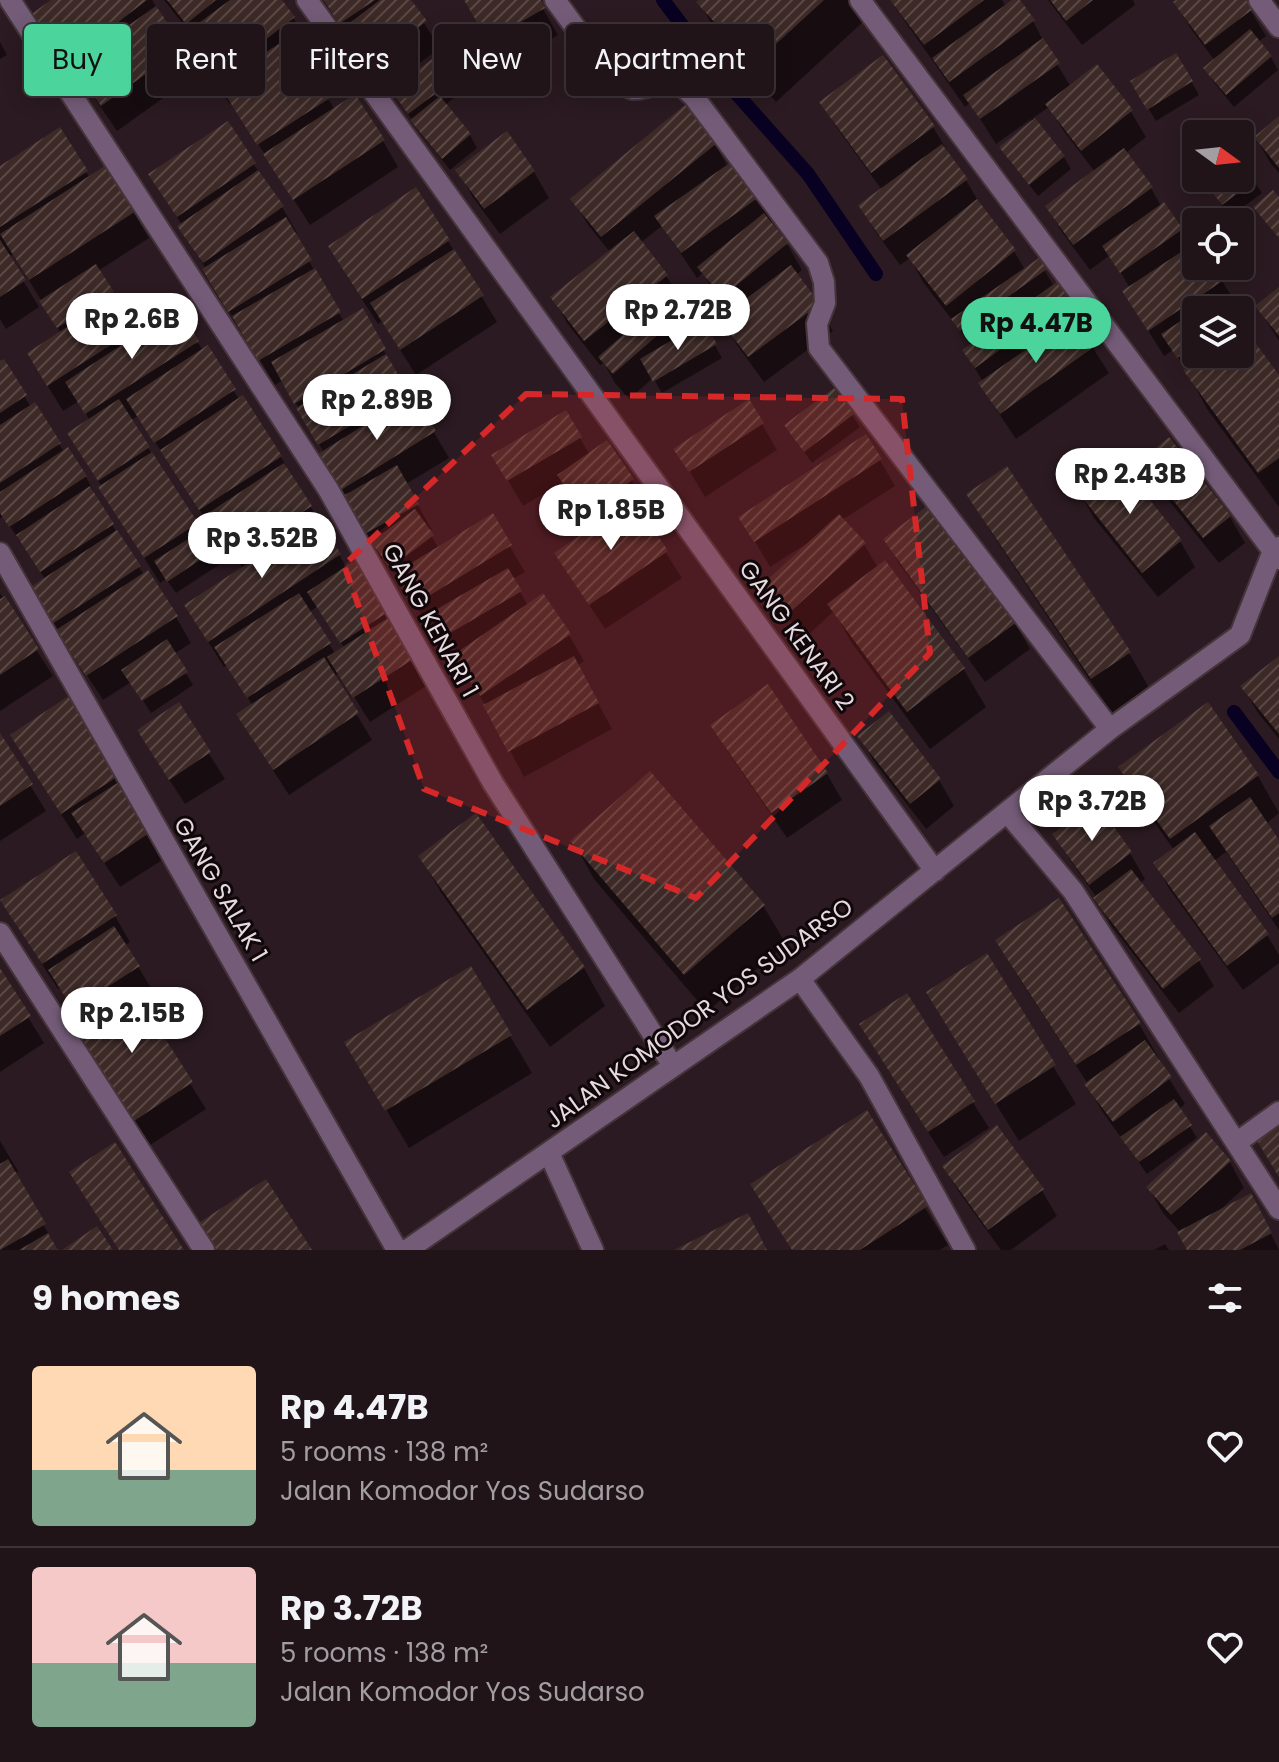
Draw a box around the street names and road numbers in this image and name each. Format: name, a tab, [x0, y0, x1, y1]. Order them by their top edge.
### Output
street label: GANG KENARI 1	[375, 537, 487, 703]
street label: GANG KENARI 2	[732, 554, 862, 716]
street label: GANG SALAK 1	[166, 811, 276, 967]
street label: JALAN KOMODOR YOS SUDARSO	[539, 890, 859, 1136]

